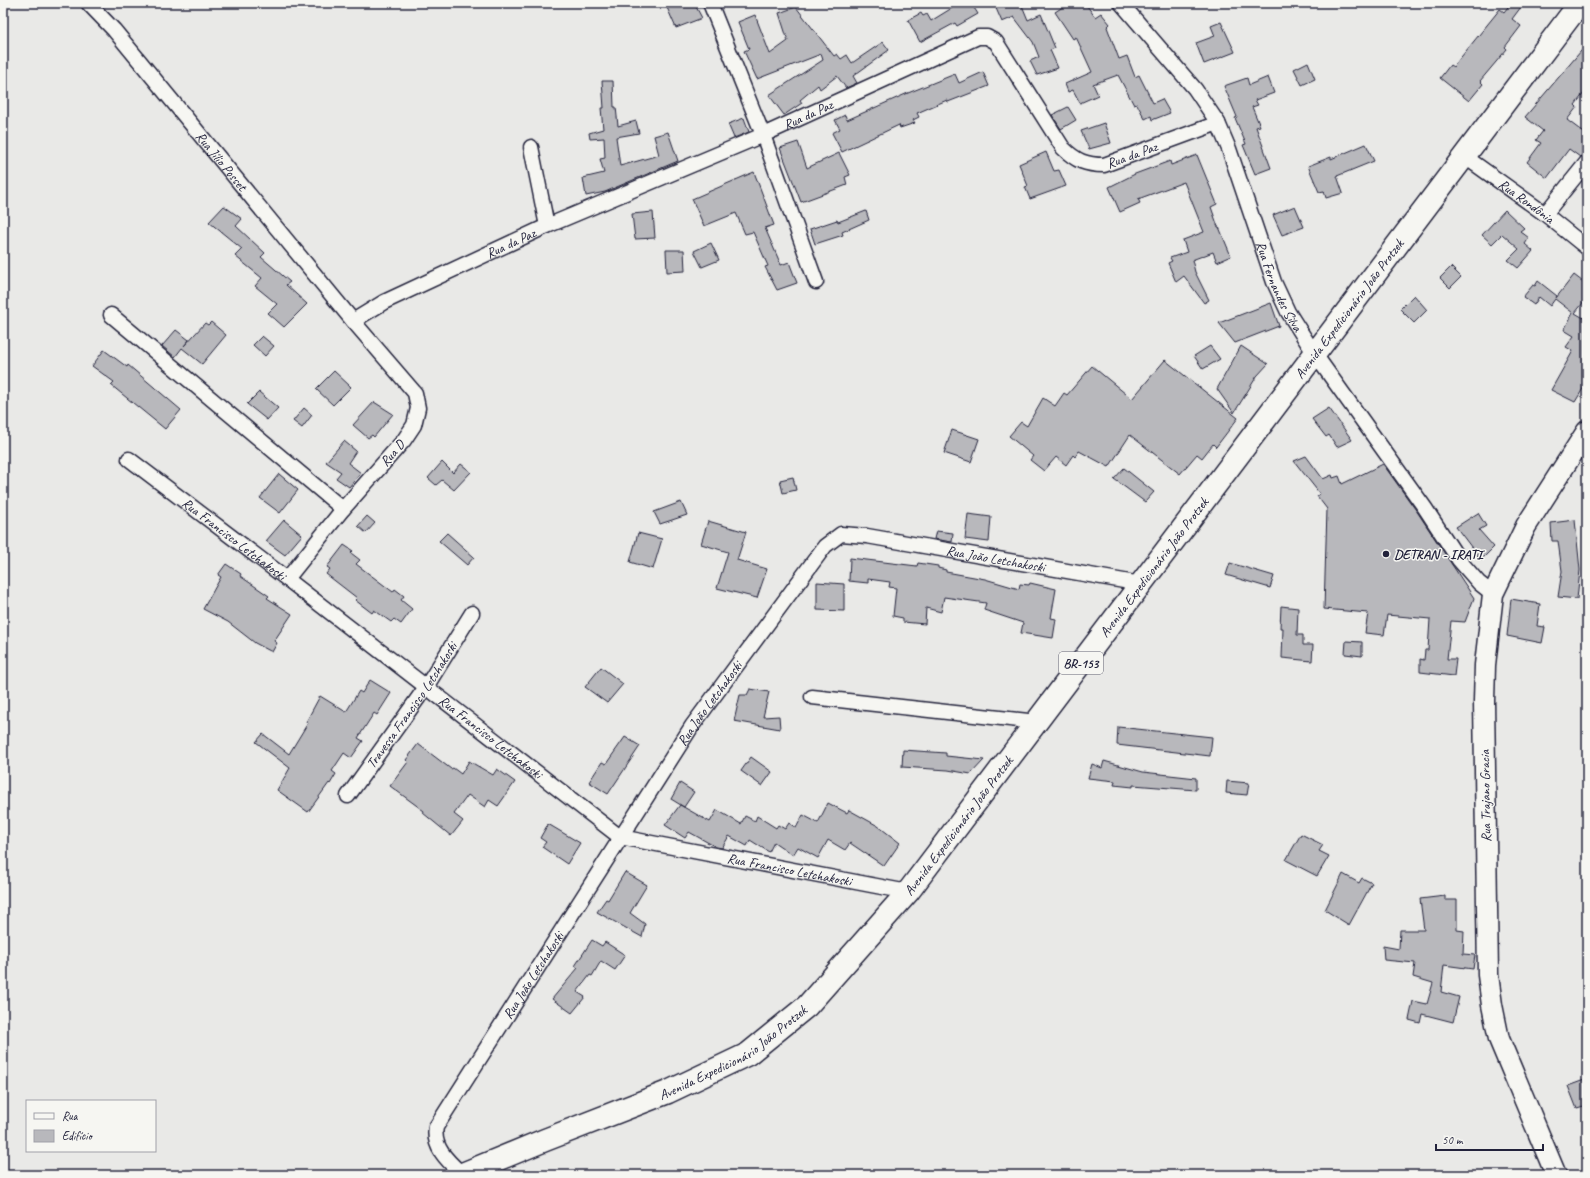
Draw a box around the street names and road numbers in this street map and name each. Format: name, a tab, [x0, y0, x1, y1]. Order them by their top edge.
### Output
street label: Rua da Paz	[781, 96, 837, 134]
street label: Rua Jílio Posset	[192, 128, 251, 195]
street label: Rua da Paz	[1104, 138, 1161, 172]
street label: Rua Rondônia	[1495, 176, 1559, 228]
street label: Rua da Paz	[483, 224, 540, 262]
street label: Avenida Expedicionário João Protzek	[1291, 235, 1408, 382]
street label: Rua Fernandes Silva	[1252, 239, 1307, 335]
street label: Rua D	[376, 436, 409, 470]
street label: Avenida Expedicionário João Protzek	[1096, 493, 1213, 641]
street label: Rua Francisco Letchakoski	[179, 494, 291, 586]
street label: Rua João Letchakoski	[945, 542, 1049, 576]
street label: Travessa Francisco Letchakoski	[363, 637, 462, 771]
road number: BR-153	[1059, 652, 1103, 674]
street label: Rua João Letchakoski	[674, 656, 747, 749]
street label: Rua Francisco Letchakoski	[435, 692, 547, 784]
street label: Rua Trajano Gracia	[1476, 748, 1495, 842]
street label: Avenida Expedicionário João Protzek	[900, 751, 1018, 899]
street label: Rua Francisco Letchakoski	[726, 850, 855, 890]
street label: Rua João Letchakoski	[499, 927, 569, 1022]
street label: Avenida Expedicionário João Protzek	[657, 1001, 811, 1104]

